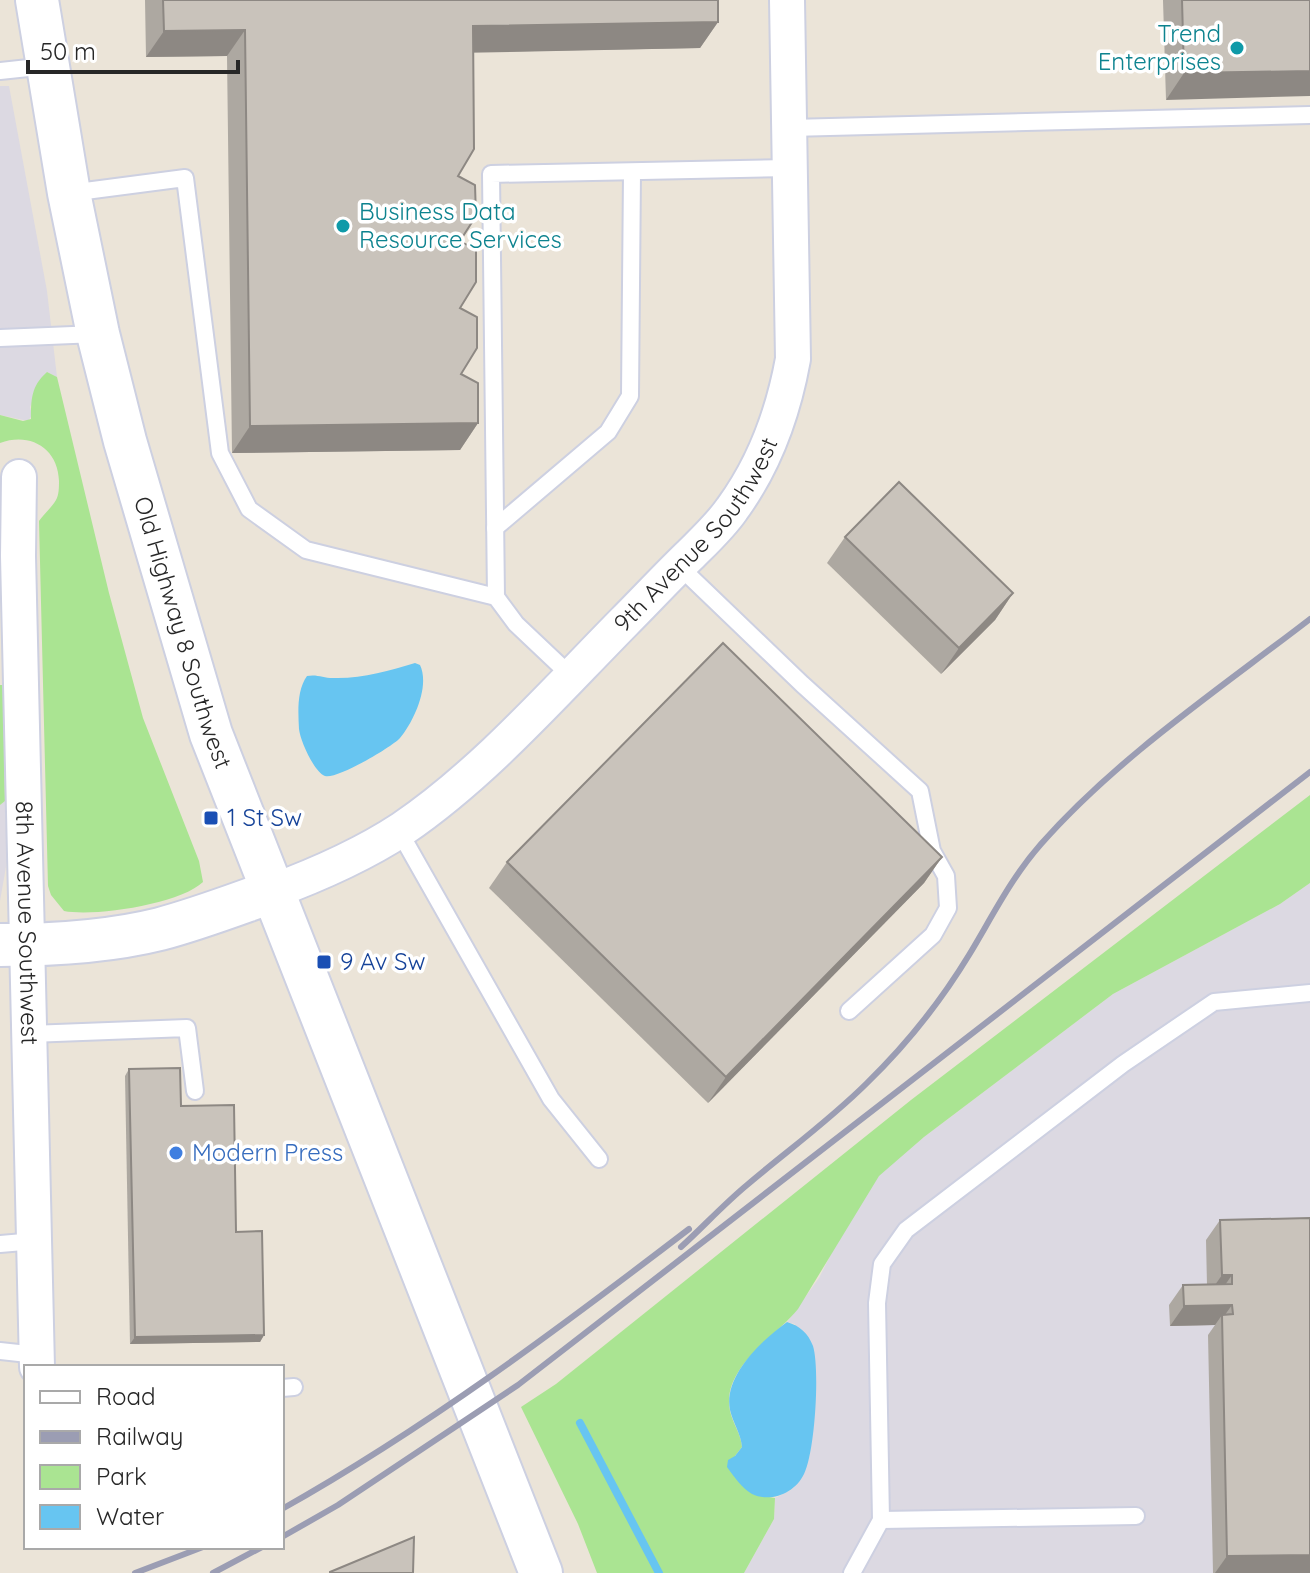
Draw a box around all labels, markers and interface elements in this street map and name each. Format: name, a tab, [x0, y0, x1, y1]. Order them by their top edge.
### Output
place label: Trend Enterprises	[1098, 18, 1221, 76]
scale bar	[28, 24, 238, 74]
text: 50 m	[40, 36, 96, 66]
marker: Trend Enterprises	[1228, 39, 1246, 57]
place label: Business Data Resource Services	[359, 196, 562, 254]
marker: Business Data Resource Services	[334, 217, 352, 235]
street label: 9th Avenue Southwest	[607, 433, 784, 638]
street label: Old Highway 8 Southwest	[128, 493, 239, 773]
street label: 8th Avenue Southwest	[10, 800, 45, 1045]
place label: 1 St Sw	[227, 802, 302, 832]
marker: 1 St Sw	[202, 809, 220, 827]
place label: 9 Av Sw	[340, 946, 426, 976]
marker: 9 Av Sw	[315, 953, 333, 971]
place label: Modern Press	[192, 1137, 343, 1167]
marker: Modern Press	[167, 1144, 185, 1162]
legend	[24, 1365, 284, 1549]
text: Road	[96, 1381, 156, 1411]
text: Railway	[96, 1421, 183, 1451]
text: Park	[96, 1461, 147, 1491]
text: Water	[96, 1501, 164, 1531]

